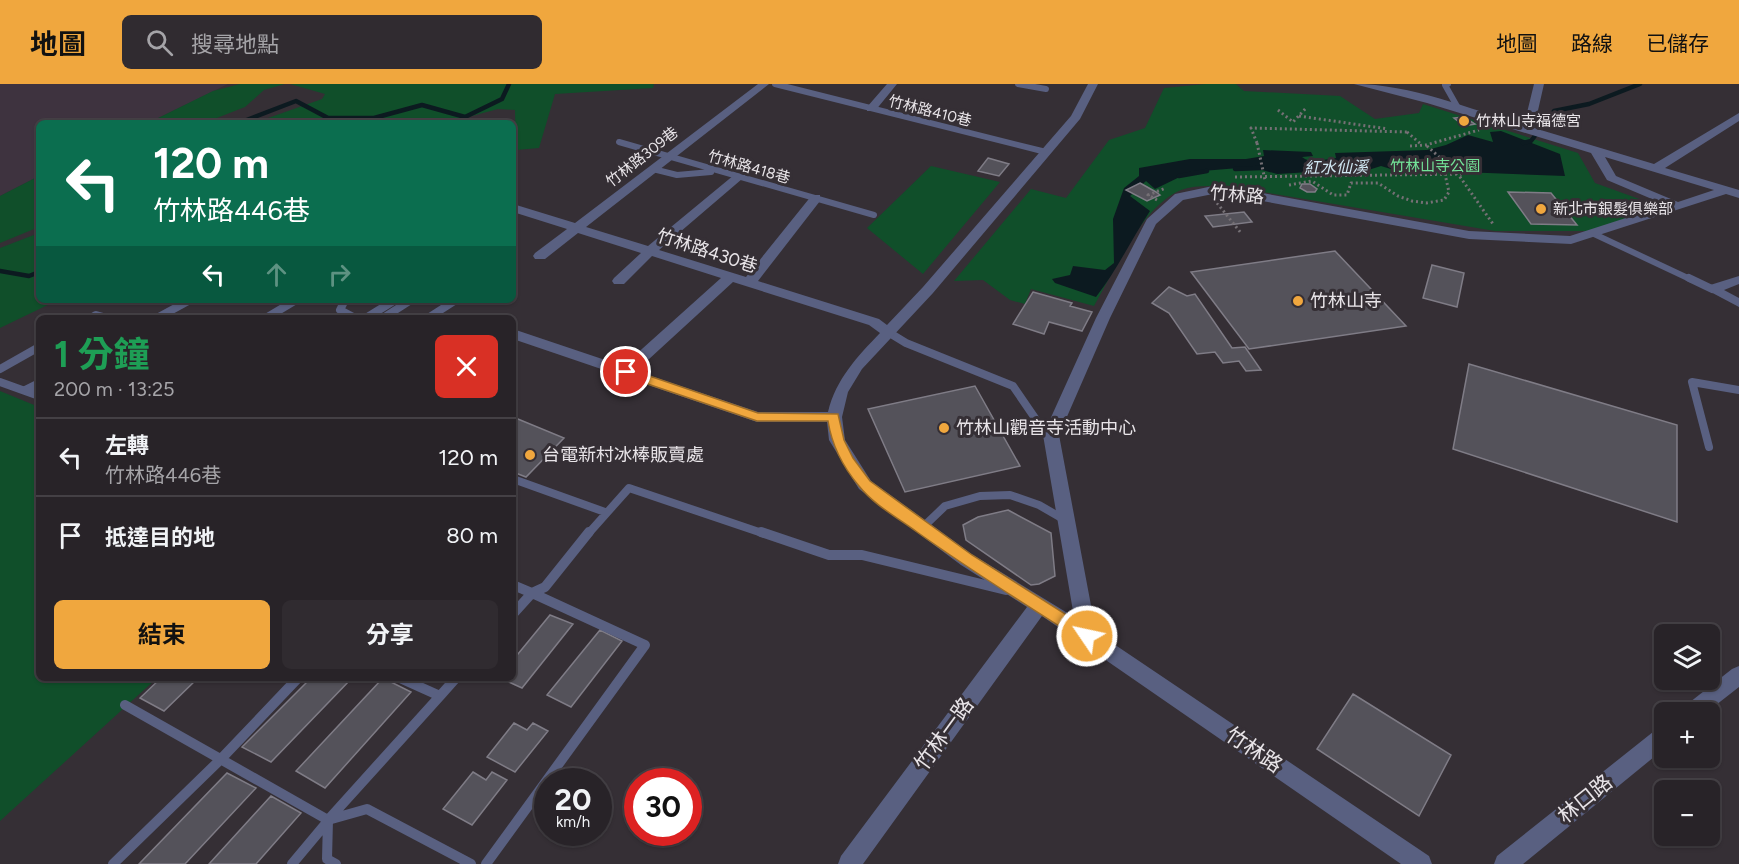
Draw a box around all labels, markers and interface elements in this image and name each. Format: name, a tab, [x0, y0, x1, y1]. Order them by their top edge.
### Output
search box	[122, 15, 542, 69]
icon: search	[143, 26, 176, 59]
text: 地圖	[30, 27, 86, 61]
text: 搜尋地點	[191, 31, 279, 58]
text: 地圖	[1496, 31, 1538, 56]
text: 路線	[1571, 31, 1613, 56]
text: 已儲存	[1646, 31, 1709, 56]
street label: 竹林路410巷	[887, 92, 973, 130]
place label: 竹林山寺福德宮	[1476, 112, 1581, 130]
marker: 竹林山寺福德宮	[1457, 114, 1471, 128]
street label: 竹林路309巷	[602, 123, 682, 191]
text: 120 m	[153, 138, 269, 189]
icon: left	[54, 144, 132, 222]
street label: 竹林路418巷	[706, 147, 792, 187]
water label: 紅水仙溪	[1304, 157, 1370, 178]
park label: 竹林山寺公園	[1390, 157, 1480, 175]
street label: 竹林路	[1209, 182, 1265, 208]
text: 竹林路446巷	[153, 194, 310, 227]
place label: 新北市銀髮俱樂部	[1553, 200, 1673, 218]
marker: 新北市銀髮俱樂部	[1534, 202, 1548, 216]
street label: 竹林路430巷	[654, 224, 760, 278]
icon: left	[197, 258, 230, 291]
icon: ahead	[260, 258, 293, 291]
icon: right	[323, 258, 356, 291]
place label: 竹林山寺	[1310, 290, 1382, 312]
marker: 竹林山寺	[1291, 294, 1305, 308]
text: 1 分鐘	[54, 333, 150, 376]
button: close	[435, 335, 498, 398]
pin	[600, 346, 651, 397]
icon: arrive	[609, 355, 642, 388]
text: 200 m · 13:25	[54, 377, 175, 401]
place label: 竹林山觀音寺活動中心	[956, 417, 1136, 439]
marker: 竹林山觀音寺活動中心	[937, 421, 951, 435]
text: 左轉	[105, 432, 149, 459]
icon: left	[54, 441, 87, 474]
text: 120 m	[438, 444, 498, 471]
place label: 台電新村冰棒販賣處	[542, 444, 704, 466]
marker: 台電新村冰棒販賣處	[523, 448, 537, 462]
text: 竹林路446巷	[105, 463, 221, 487]
icon: arrive	[54, 519, 87, 552]
text: 80 m	[446, 522, 498, 549]
text: 抵達目的地	[105, 524, 215, 551]
button: 結束	[54, 600, 270, 669]
button: 分享	[282, 600, 498, 669]
position arrow	[1055, 604, 1119, 668]
map controls	[1654, 624, 1720, 846]
button: layers	[1654, 624, 1720, 690]
street label: 竹林一路	[909, 692, 978, 775]
button: +	[1654, 702, 1720, 768]
street label: 竹林路	[1221, 722, 1287, 778]
speed limit sign: 30	[624, 768, 702, 846]
street label: 林口路	[1552, 769, 1617, 828]
button: −	[1654, 780, 1720, 846]
text: 20	[555, 781, 591, 818]
text: km/h	[556, 813, 590, 831]

